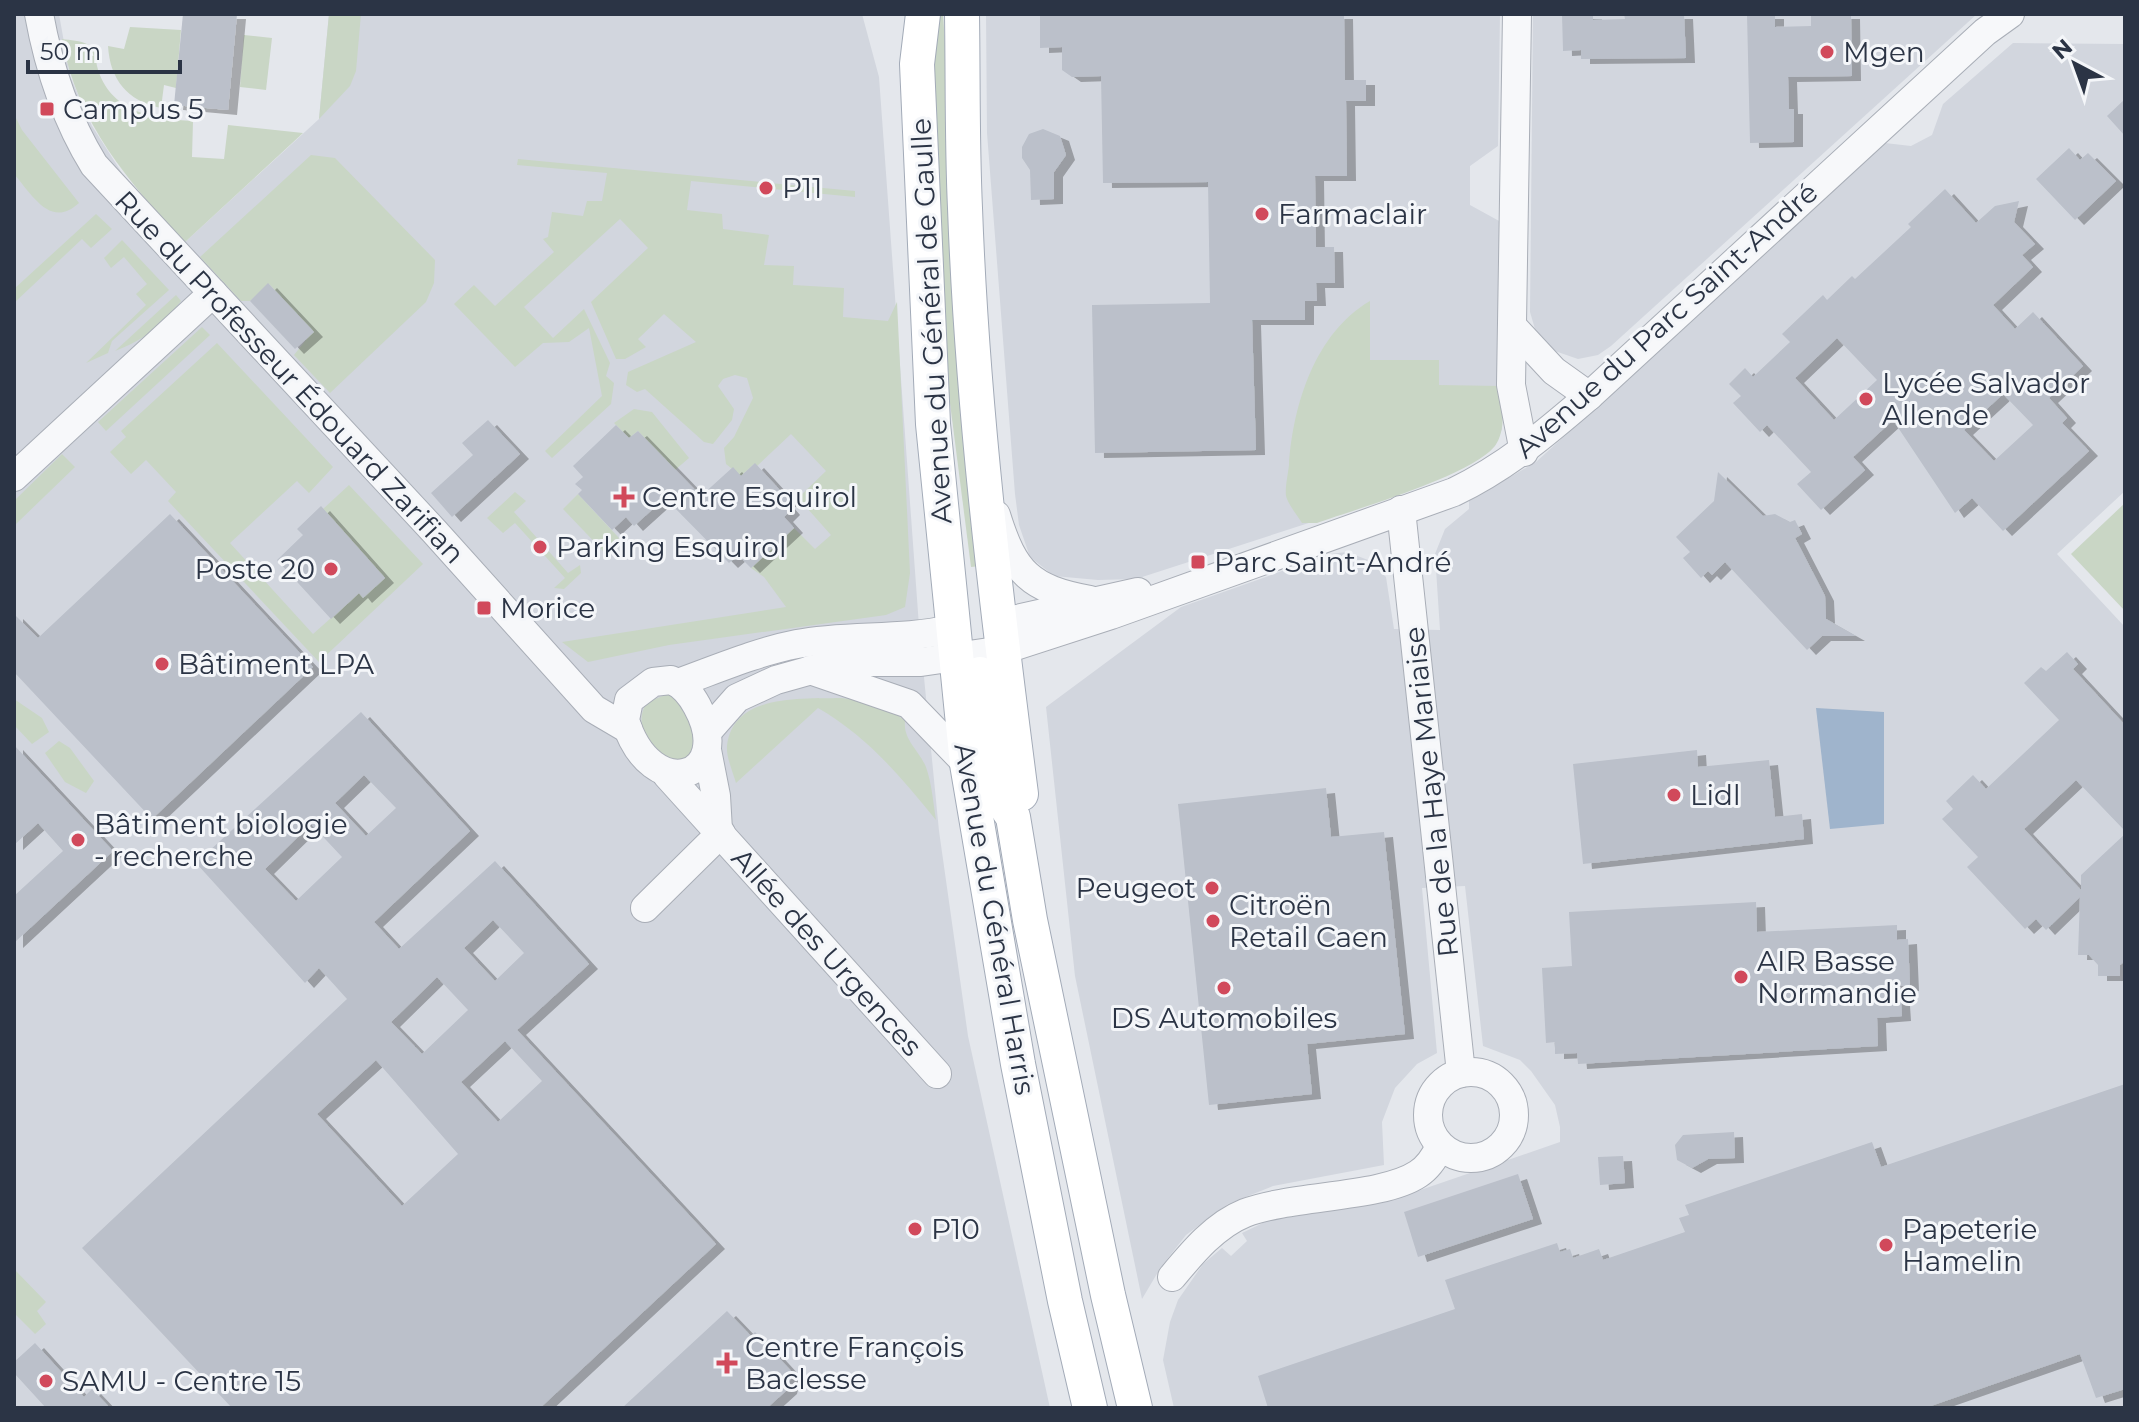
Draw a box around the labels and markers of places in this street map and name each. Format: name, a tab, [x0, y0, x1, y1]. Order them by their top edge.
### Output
place label: Mgen	[1843, 35, 1925, 69]
marker: Mgen	[1818, 43, 1836, 61]
place label: Campus 5	[63, 92, 204, 126]
marker: Campus 5	[38, 100, 56, 118]
place label: P11	[782, 171, 822, 205]
marker: P11	[757, 179, 775, 197]
place label: Farmaclair	[1278, 197, 1427, 231]
marker: Farmaclair	[1253, 205, 1271, 223]
place label: Lycée Salvador Allende	[1882, 366, 2090, 432]
marker: Lycée Salvador Allende	[1857, 390, 1875, 408]
place label: Centre Esquirol	[642, 480, 857, 514]
marker: Centre Esquirol	[613, 486, 635, 508]
place label: Parking Esquirol	[556, 530, 786, 564]
marker: Parking Esquirol	[531, 538, 549, 556]
place label: Parc Saint-André	[1214, 545, 1452, 579]
place label: Poste 20	[195, 552, 315, 586]
marker: Parc Saint-André	[1189, 553, 1207, 571]
marker: Poste 20	[322, 560, 340, 578]
place label: Morice	[500, 591, 595, 625]
marker: Morice	[475, 599, 493, 617]
place label: Bâtiment LPA	[178, 647, 375, 681]
marker: Bâtiment LPA	[153, 655, 171, 673]
place label: Lidl	[1690, 778, 1741, 812]
marker: Lidl	[1665, 786, 1683, 804]
place label: Bâtiment biologie - recherche	[94, 807, 348, 873]
marker: Bâtiment biologie - recherche	[69, 831, 87, 849]
place label: Peugeot	[1076, 871, 1196, 905]
marker: Peugeot	[1203, 879, 1221, 897]
place label: Citroën Retail Caen	[1229, 888, 1388, 954]
marker: Citroën Retail Caen	[1204, 912, 1222, 930]
place label: AIR Basse Normandie	[1757, 944, 1917, 1010]
marker: AIR Basse Normandie	[1732, 968, 1750, 986]
marker: DS Automobiles	[1215, 979, 1233, 997]
place label: DS Automobiles	[1111, 1001, 1337, 1035]
place label: P10	[931, 1212, 980, 1246]
place label: Papeterie Hamelin	[1902, 1212, 2037, 1278]
marker: P10	[906, 1220, 924, 1238]
marker: Papeterie Hamelin	[1877, 1236, 1895, 1254]
place label: Centre François Baclesse	[745, 1330, 964, 1396]
marker: Centre François Baclesse	[716, 1352, 738, 1374]
place label: SAMU - Centre 15	[62, 1364, 301, 1398]
marker: SAMU - Centre 15	[37, 1372, 55, 1390]

